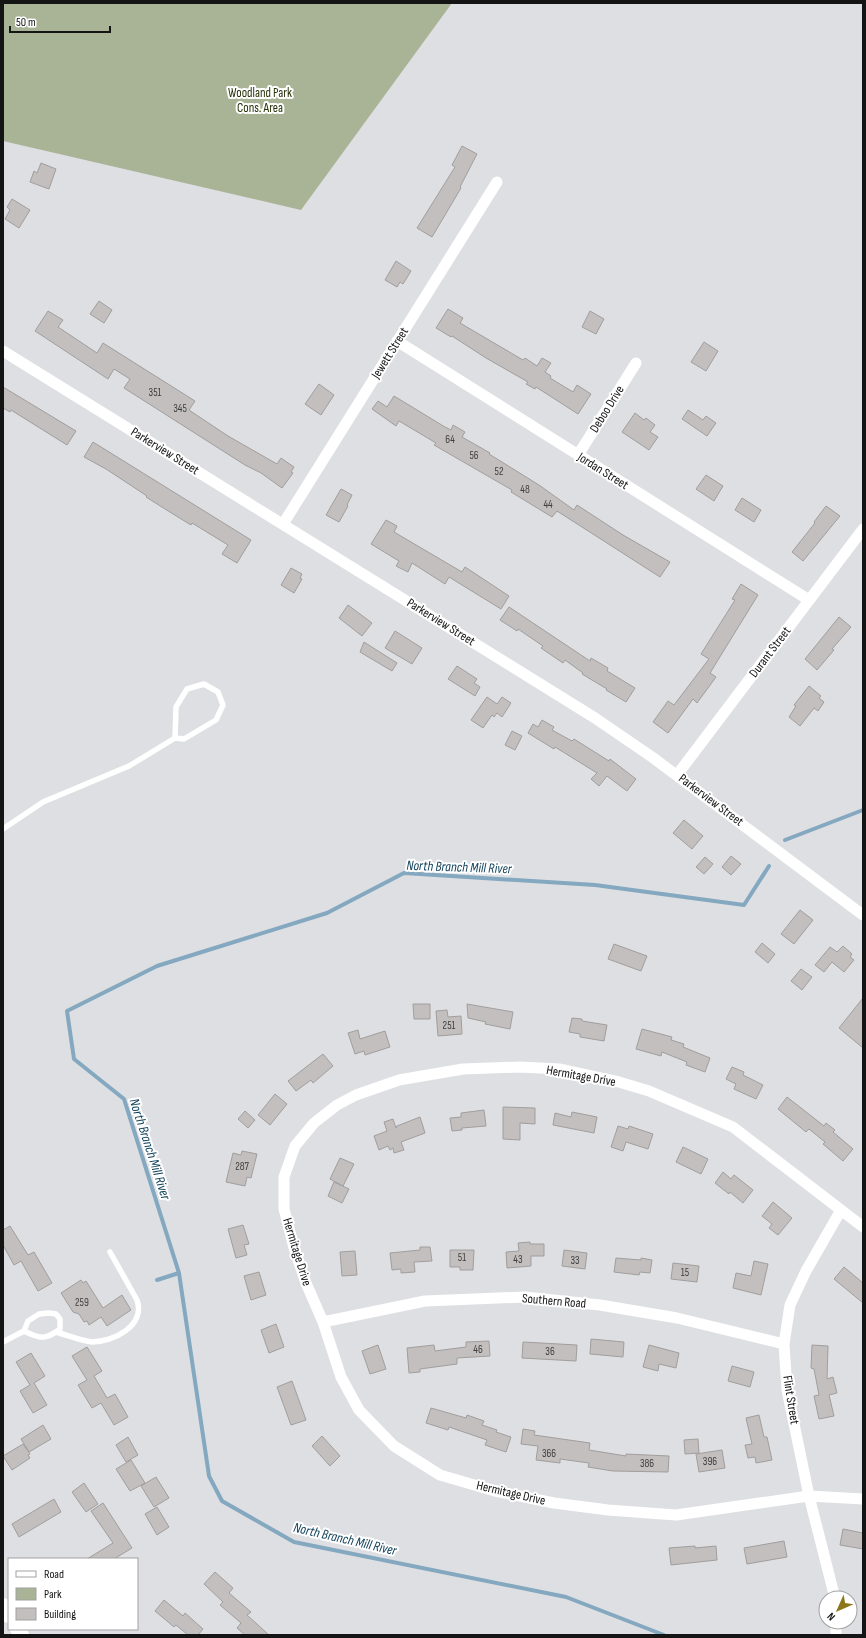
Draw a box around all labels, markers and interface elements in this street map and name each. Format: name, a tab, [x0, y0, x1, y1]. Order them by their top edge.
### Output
scale bar	[10, 8, 110, 34]
text: 50 m	[16, 15, 36, 30]
park label: Woodland Park Cons. Area	[228, 85, 292, 116]
street label: Jewett Street	[367, 324, 412, 383]
street label: Deboo Drive	[586, 382, 628, 436]
house number: 351	[149, 386, 162, 399]
house number: 345	[173, 402, 187, 415]
street label: Parkerview Street	[128, 424, 202, 478]
house number: 64	[445, 433, 455, 446]
house number: 56	[469, 449, 479, 462]
street label: Jordan Street	[574, 449, 631, 493]
house number: 52	[495, 465, 504, 478]
house number: 48	[520, 483, 530, 496]
house number: 44	[543, 498, 553, 511]
street label: Parkerview Street	[404, 595, 478, 649]
street label: Durant Street	[746, 623, 794, 681]
street label: Parkerview Street	[675, 770, 747, 830]
water label: North Branch Mill River	[406, 857, 513, 877]
house number: 251	[443, 1019, 456, 1032]
street label: Hermitage Drive	[545, 1062, 617, 1090]
water label: North Branch Mill River	[126, 1096, 175, 1203]
house number: 287	[235, 1160, 249, 1173]
street label: Hermitage Drive	[279, 1216, 315, 1288]
house number: 51	[458, 1251, 466, 1264]
house number: 43	[513, 1253, 523, 1266]
house number: 33	[570, 1254, 580, 1267]
house number: 15	[681, 1266, 689, 1279]
street label: Southern Road	[521, 1290, 587, 1312]
house number: 259	[75, 1296, 89, 1309]
house number: 46	[473, 1343, 483, 1356]
house number: 36	[545, 1345, 555, 1358]
street label: Flint Street	[779, 1374, 803, 1426]
house number: 366	[542, 1447, 556, 1460]
house number: 396	[703, 1455, 717, 1468]
house number: 386	[640, 1457, 654, 1470]
street label: Hermitage Drive	[475, 1477, 547, 1509]
water label: North Branch Mill River	[292, 1519, 399, 1559]
legend	[8, 1558, 138, 1630]
text: Road	[44, 1567, 64, 1582]
text: Park	[44, 1587, 62, 1602]
north arrow	[818, 1590, 858, 1630]
text: Building	[44, 1607, 76, 1622]
text: N	[825, 1610, 838, 1623]

